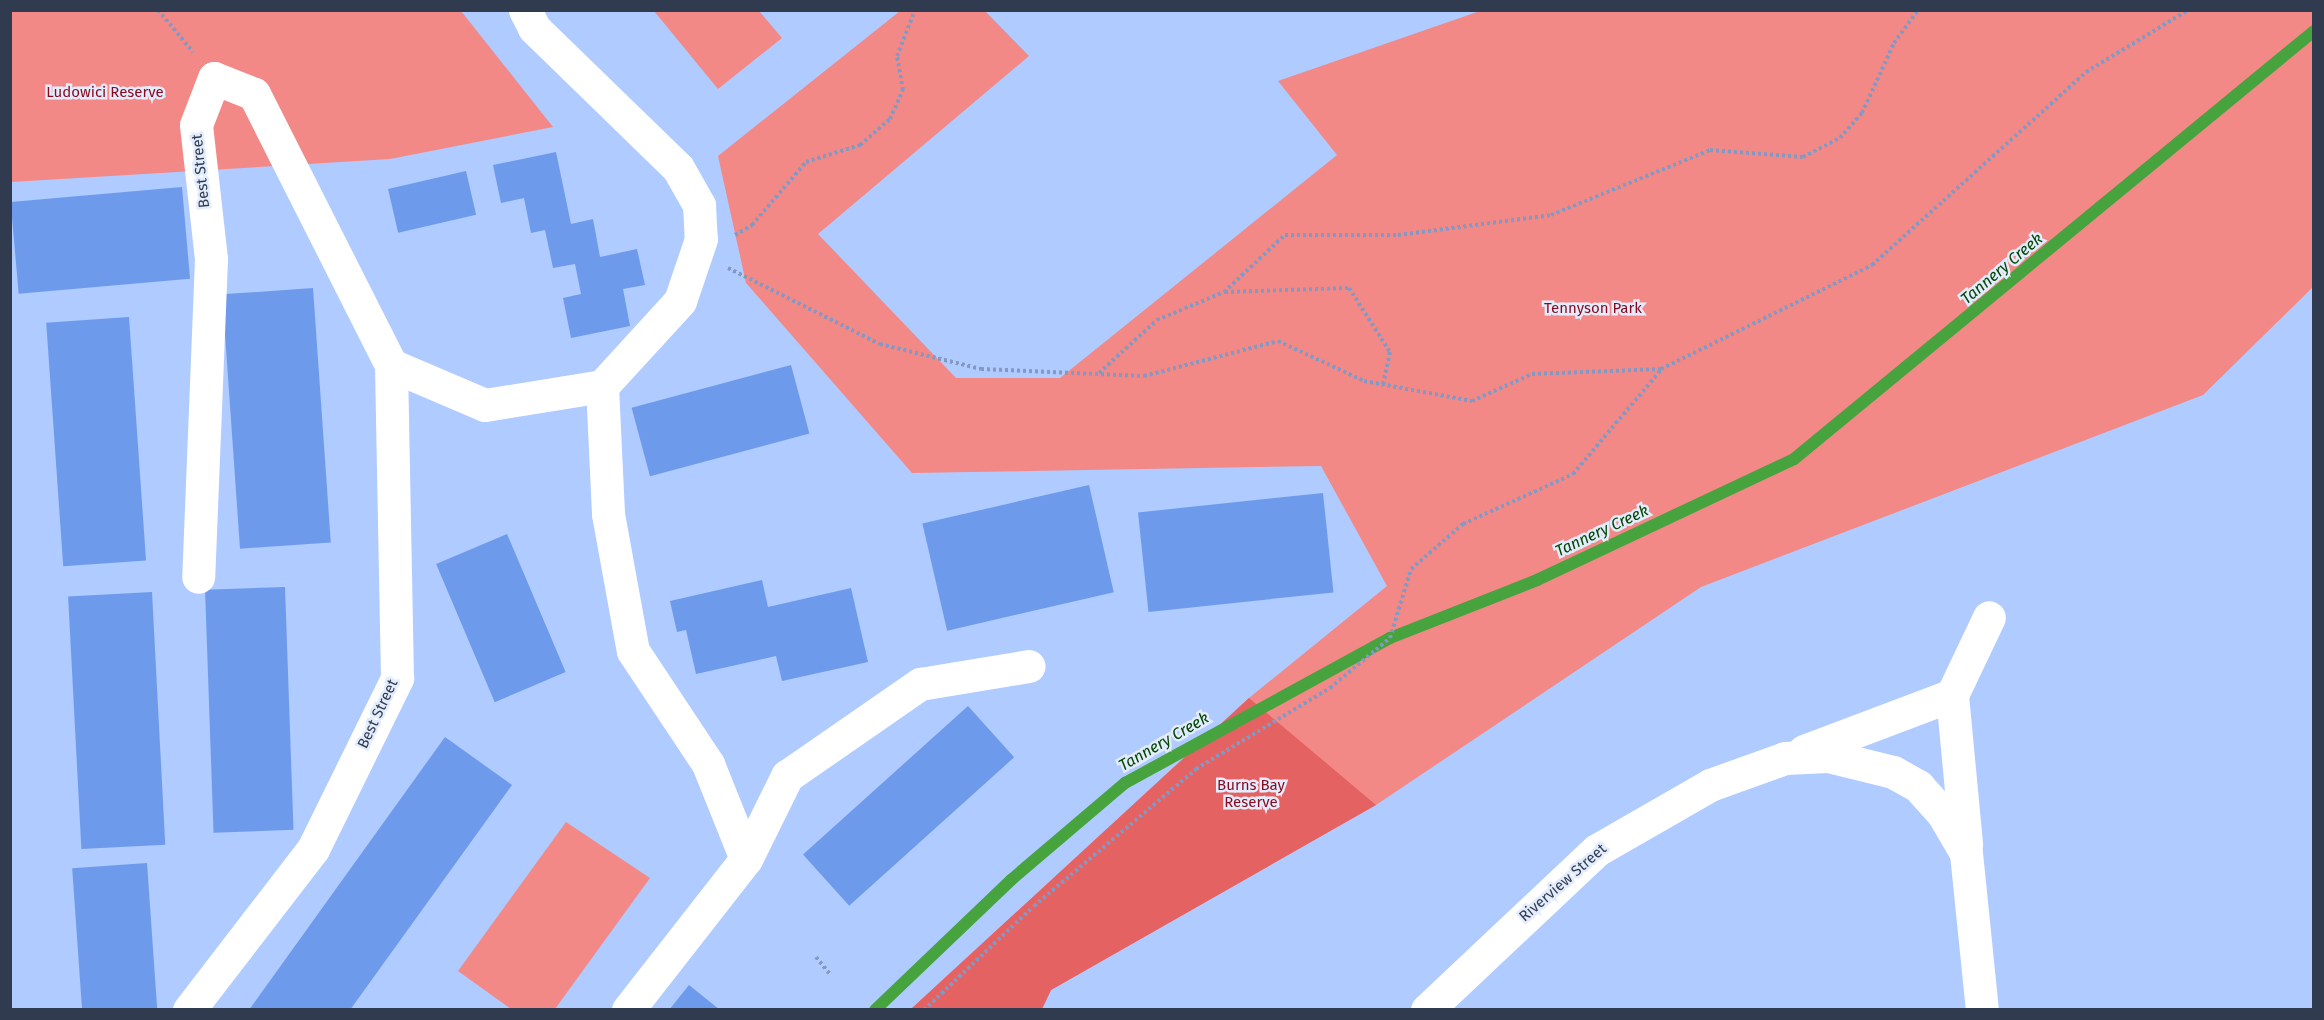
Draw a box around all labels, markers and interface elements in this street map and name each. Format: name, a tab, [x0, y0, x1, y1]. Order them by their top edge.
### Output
park label: Ludowici Reserve	[46, 84, 164, 102]
street label: Best Street	[188, 133, 214, 209]
water label: Tannery Creek	[1957, 229, 2047, 309]
park label: Tennyson Park	[1544, 300, 1642, 318]
water label: Tannery Creek	[1552, 501, 1652, 561]
street label: Best Street	[354, 676, 402, 752]
water label: Tannery Creek	[1116, 709, 1212, 775]
park label: Burns Bay Reserve	[1217, 776, 1285, 811]
street label: Riverview Street	[1516, 840, 1610, 926]

